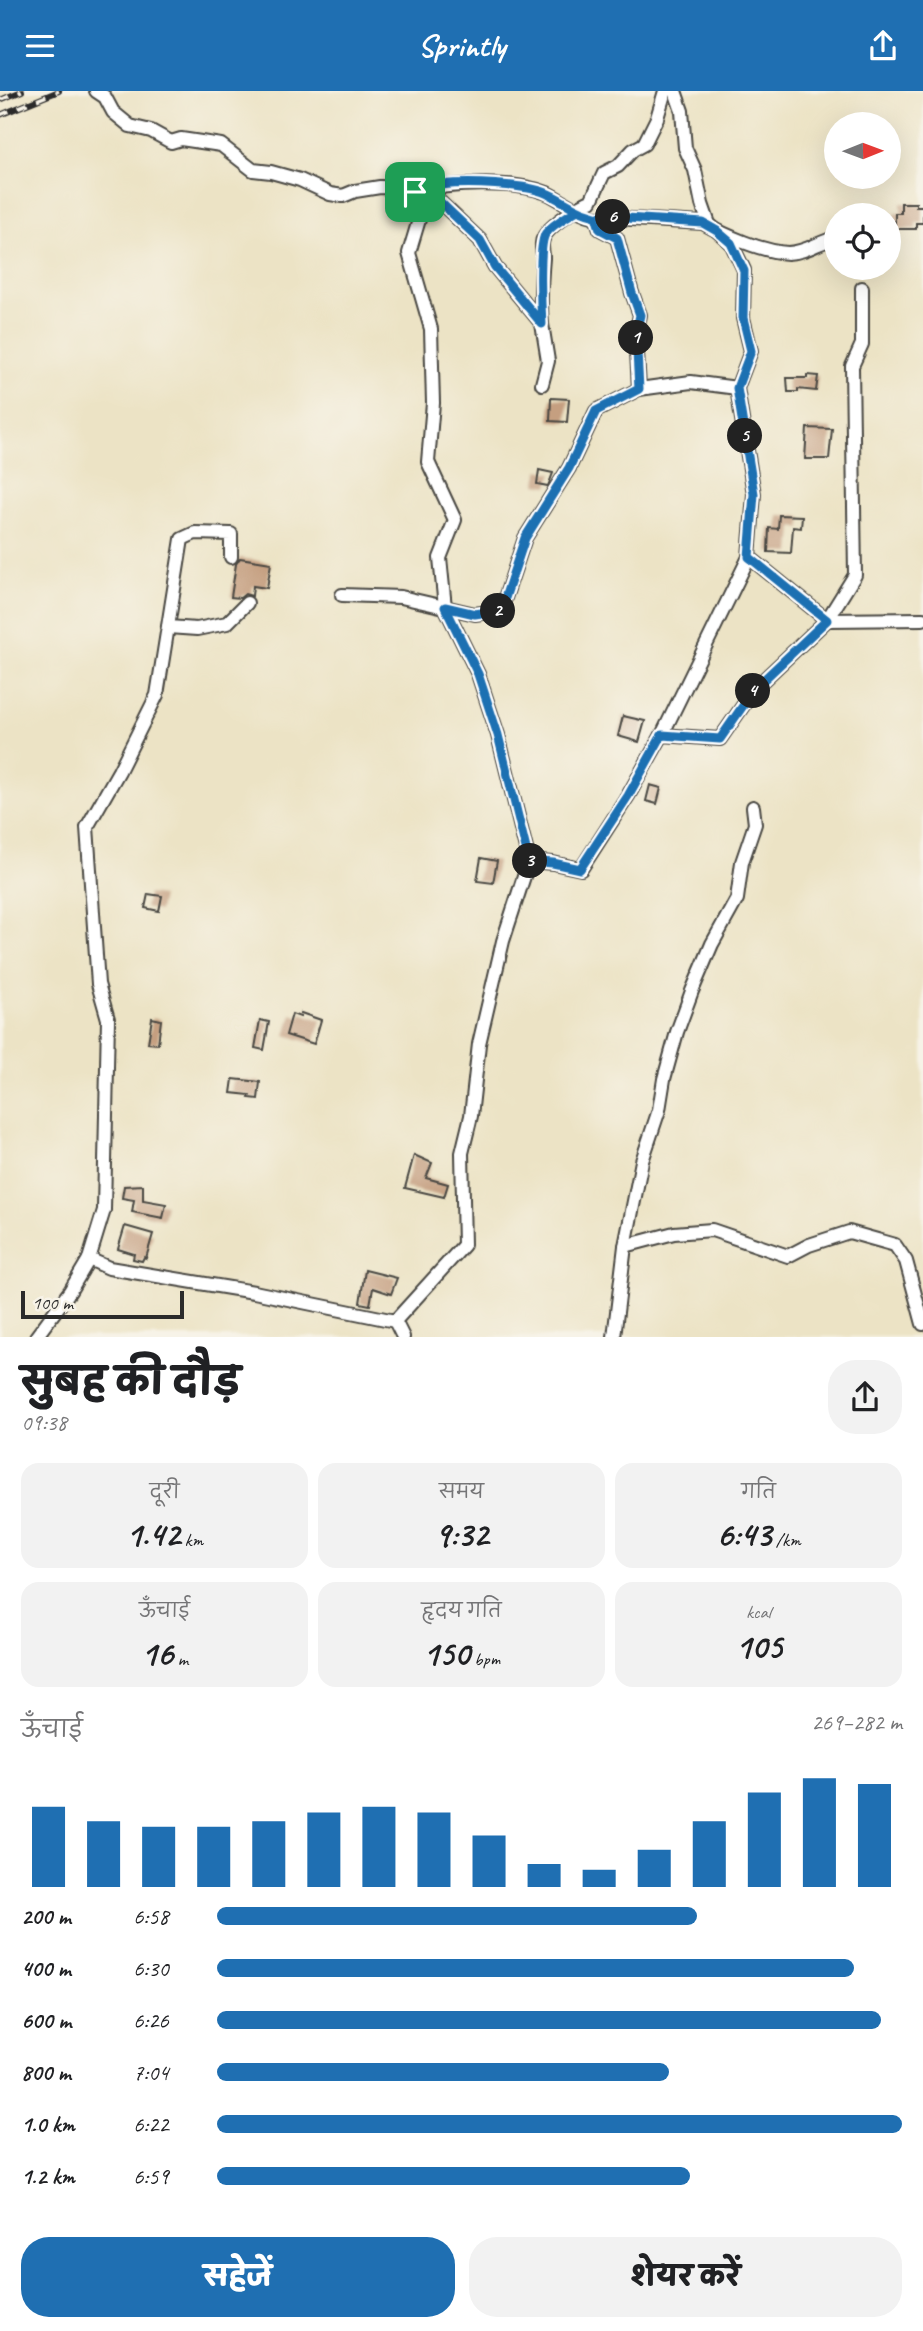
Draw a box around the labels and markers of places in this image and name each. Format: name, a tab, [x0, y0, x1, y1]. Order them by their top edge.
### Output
pin	[385, 162, 445, 222]
pin: 6	[596, 199, 630, 235]
pin: 1	[618, 321, 654, 355]
pin: 5	[728, 419, 762, 453]
pin: 2	[480, 594, 516, 629]
pin: 4	[736, 673, 770, 709]
pin: 3	[512, 843, 548, 879]

